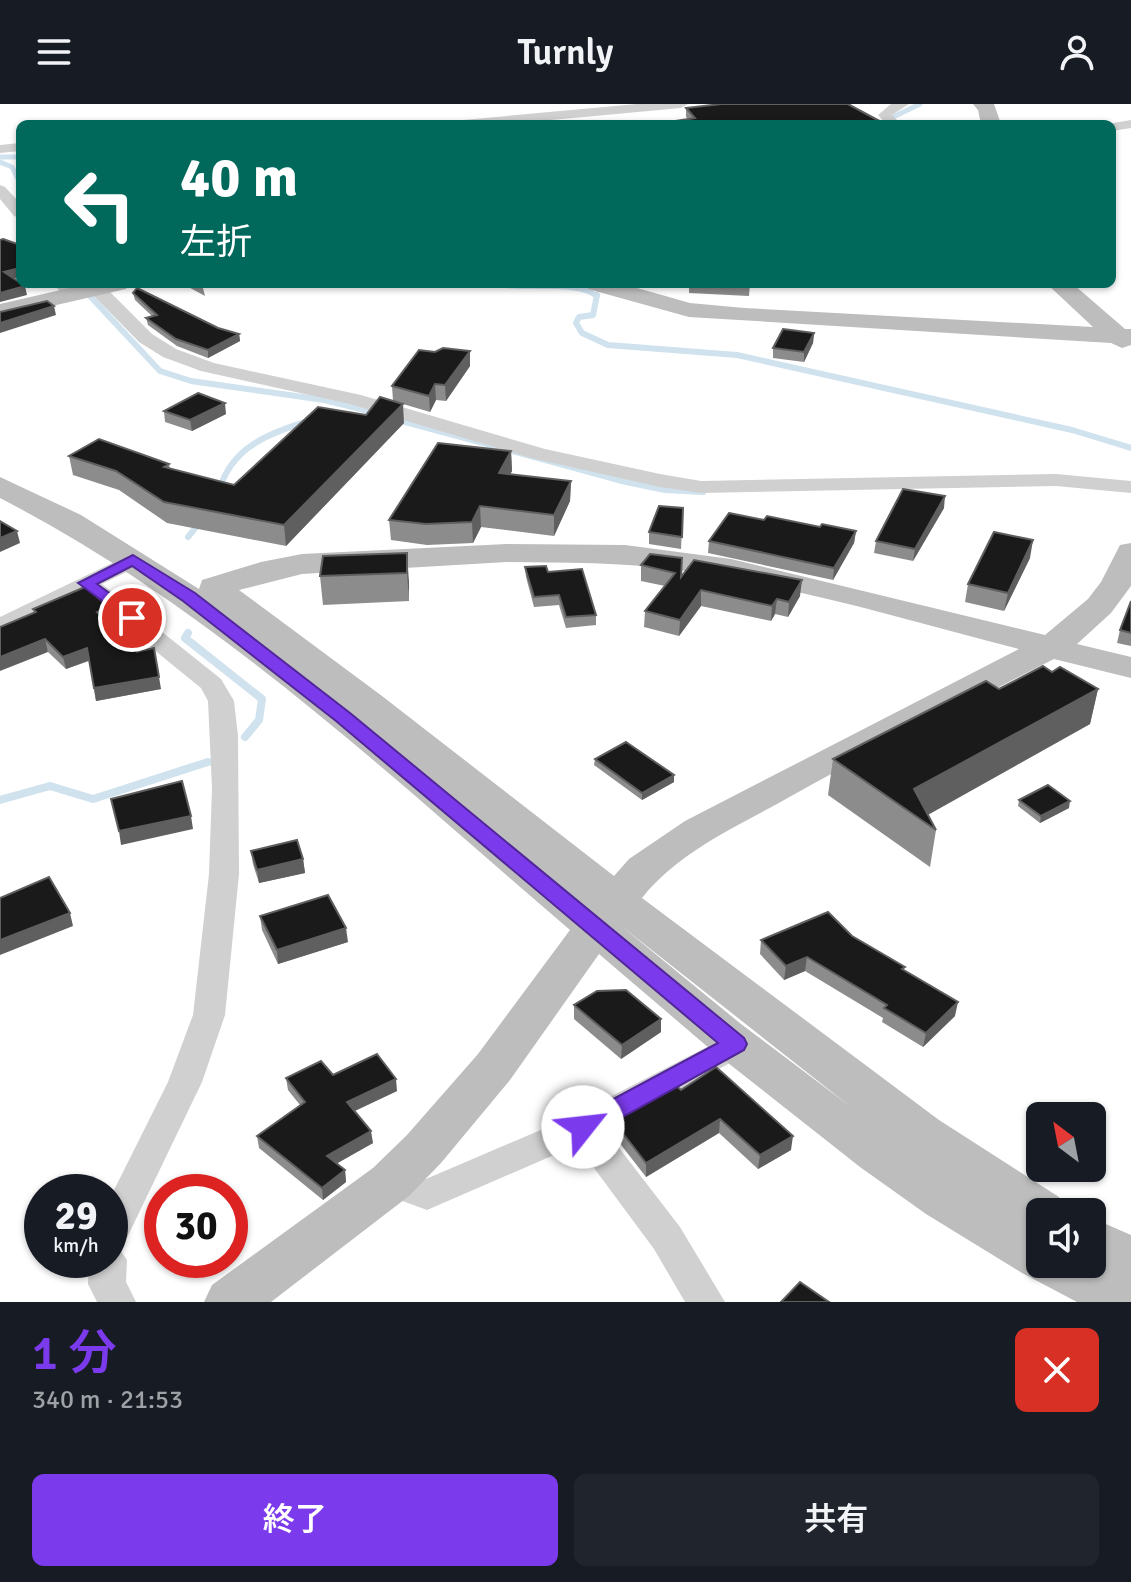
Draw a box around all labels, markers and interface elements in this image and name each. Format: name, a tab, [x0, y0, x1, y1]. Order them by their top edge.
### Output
icon: menu	[32, 30, 76, 74]
text: Turnly	[517, 30, 614, 75]
icon: person	[1055, 30, 1099, 74]
text: 40 m	[180, 143, 298, 212]
icon: left	[48, 152, 152, 256]
text: 左折	[180, 220, 252, 265]
pin	[98, 584, 166, 652]
icon: arrive	[110, 596, 154, 640]
position arrow	[541, 1085, 625, 1169]
north arrow	[1026, 1102, 1106, 1182]
map controls	[1026, 1102, 1106, 1278]
speed limit sign: 30	[144, 1174, 248, 1278]
text: 29	[54, 1191, 98, 1241]
button: sound	[1026, 1198, 1106, 1278]
text: km/h	[53, 1233, 99, 1258]
text: 1 分	[32, 1324, 116, 1383]
button: close	[1015, 1328, 1099, 1412]
text: 340 m · 21:53	[32, 1384, 183, 1416]
button: 終了	[32, 1474, 558, 1566]
button: 共有	[574, 1474, 1099, 1566]

